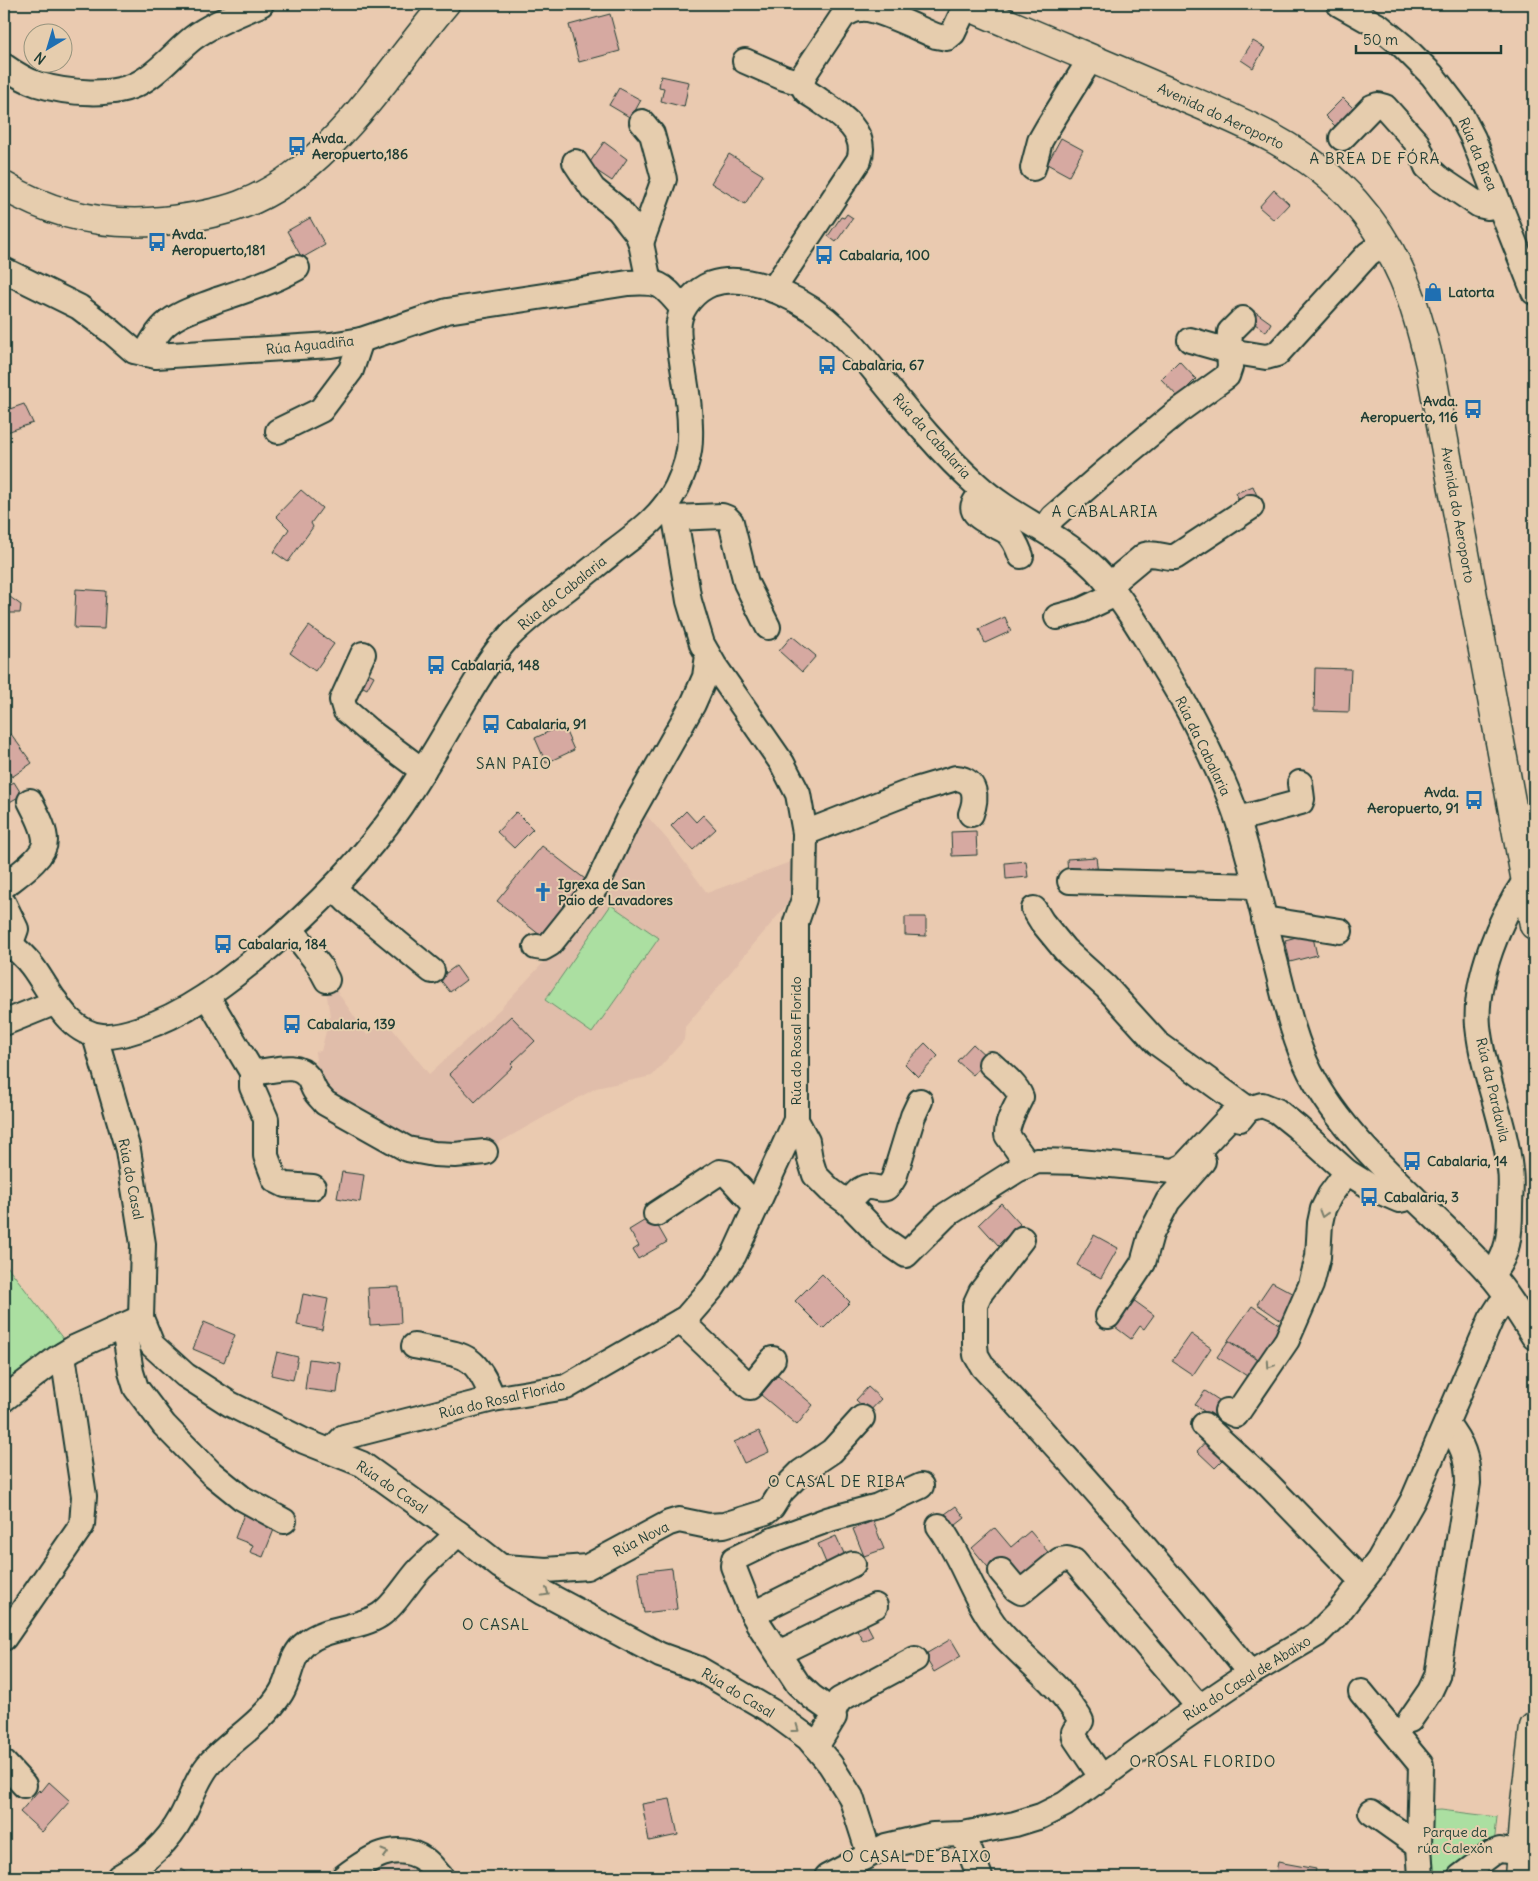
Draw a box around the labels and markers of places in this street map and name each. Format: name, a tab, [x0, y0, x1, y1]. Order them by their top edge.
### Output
place label: Avda. Aeropuerto,186	[312, 129, 408, 163]
bus stop icon: Avda. Aeropuerto,186	[286, 135, 308, 157]
place label: Avda. Aeropuerto,181	[172, 225, 265, 259]
bus stop icon: Avda. Aeropuerto,181	[146, 231, 168, 253]
bus stop icon: Cabalaria, 100	[813, 244, 835, 266]
place label: Cabalaria, 100	[839, 246, 930, 264]
shop icon: Latorta	[1422, 281, 1444, 303]
place label: Latorta	[1448, 283, 1495, 301]
bus stop icon: Cabalaria, 67	[816, 354, 838, 376]
place label: Cabalaria, 67	[842, 356, 924, 374]
place label: Avda. Aeropuerto, 116	[1361, 392, 1458, 426]
bus stop icon: Avda. Aeropuerto, 116	[1462, 398, 1484, 420]
bus stop icon: Cabalaria, 148	[425, 654, 447, 676]
place label: Cabalaria, 148	[451, 656, 540, 674]
bus stop icon: Cabalaria, 91	[480, 713, 502, 735]
place label: Cabalaria, 91	[506, 715, 587, 733]
place label: Avda. Aeropuerto, 91	[1367, 783, 1459, 817]
bus stop icon: Avda. Aeropuerto, 91	[1463, 789, 1485, 811]
place label: Igrexa de San Paio de Lavadores	[558, 875, 674, 909]
church icon: Igrexa de San Paio de Lavadores	[532, 881, 554, 903]
bus stop icon: Cabalaria, 184	[212, 933, 234, 955]
place label: Cabalaria, 184	[238, 935, 327, 953]
bus stop icon: Cabalaria, 139	[281, 1013, 303, 1035]
place label: Cabalaria, 139	[307, 1015, 396, 1033]
bus stop icon: Cabalaria, 14	[1401, 1150, 1423, 1172]
place label: Cabalaria, 14	[1427, 1152, 1508, 1170]
bus stop icon: Cabalaria, 3	[1358, 1186, 1380, 1208]
place label: Cabalaria, 3	[1384, 1188, 1459, 1206]

